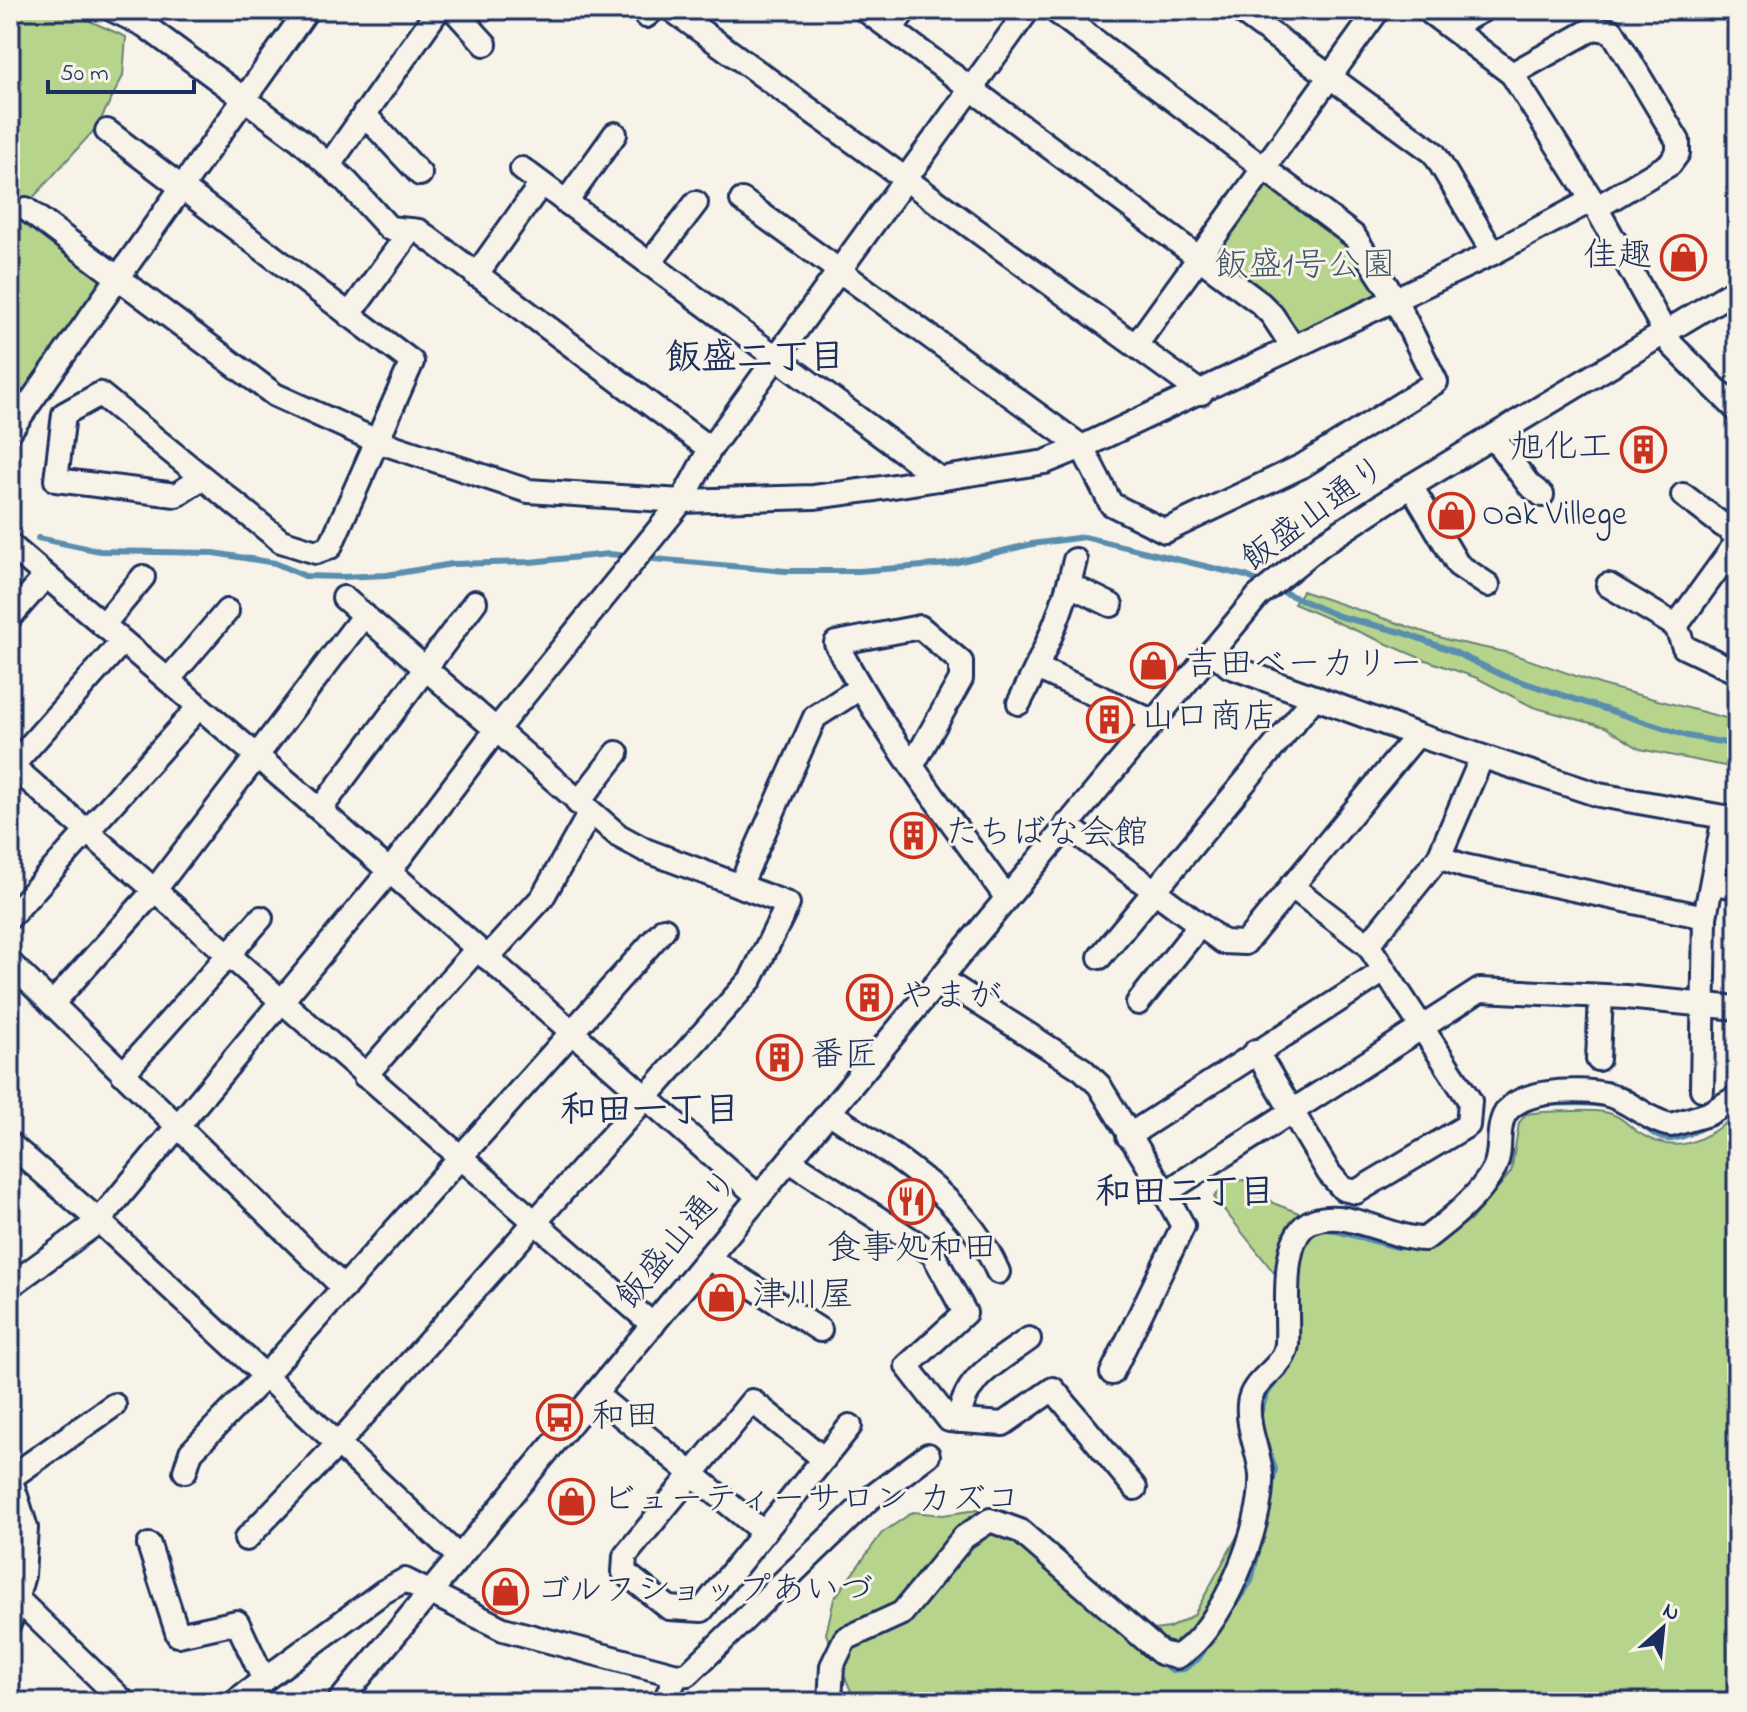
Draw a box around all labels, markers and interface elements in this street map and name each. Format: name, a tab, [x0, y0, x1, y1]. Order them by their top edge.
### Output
scale bar	[48, 44, 194, 94]
text: 50 m	[60, 57, 109, 92]
place label: 佳趣	[1584, 232, 1652, 282]
shop icon: 佳趣	[1659, 233, 1707, 281]
park label: 飯盛1号公園	[1215, 242, 1395, 292]
district label: 飯盛二丁目	[665, 333, 845, 386]
place label: 旭化工	[1510, 424, 1612, 474]
building icon: 旭化工	[1619, 425, 1667, 473]
street label: 飯盛山通り	[1232, 445, 1398, 585]
place label: Oak Villege	[1482, 491, 1628, 541]
shop icon: Oak Villege	[1427, 492, 1475, 540]
place label: 吉田ベーカリー	[1185, 641, 1423, 691]
shop icon: 吉田ベーカリー	[1130, 642, 1178, 690]
place label: 山口商店	[1141, 694, 1277, 744]
building icon: 山口商店	[1086, 695, 1134, 743]
place label: たちばな会館	[945, 810, 1148, 860]
building icon: たちばな会館	[890, 811, 938, 859]
place label: やまが	[900, 973, 1002, 1023]
building icon: やまが	[845, 974, 893, 1022]
place label: 番匠	[810, 1032, 878, 1082]
building icon: 番匠	[755, 1033, 803, 1081]
district label: 和田一丁目	[560, 1086, 740, 1139]
street label: 飯盛山通り	[605, 1159, 753, 1321]
district label: 和田二丁目	[1095, 1168, 1275, 1221]
restaurant icon: 食事処和田	[888, 1178, 936, 1226]
place label: 食事処和田	[827, 1225, 997, 1275]
place label: 津川屋	[752, 1272, 854, 1322]
shop icon: 津川屋	[697, 1273, 745, 1321]
place label: 和田	[591, 1393, 659, 1443]
bus stop icon: 和田	[536, 1394, 584, 1442]
place label: ビューティーサロン カズコ	[602, 1476, 1020, 1526]
shop icon: ビューティーサロン カズコ	[547, 1477, 595, 1525]
place label: ゴルフショップあいづ	[536, 1567, 873, 1617]
shop icon: ゴルフショップあいづ	[481, 1568, 529, 1616]
north arrow	[1623, 1588, 1703, 1668]
text: N	[1657, 1595, 1685, 1630]

